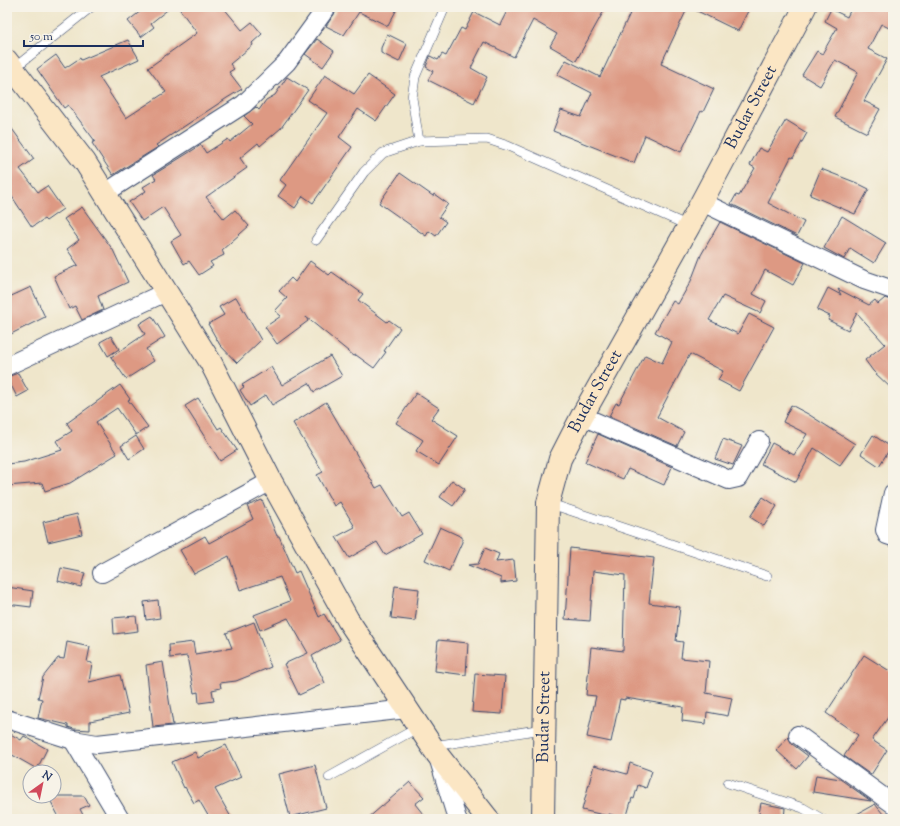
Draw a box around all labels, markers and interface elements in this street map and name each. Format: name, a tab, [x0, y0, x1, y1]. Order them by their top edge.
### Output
scale bar	[24, 22, 143, 48]
text: 50 m	[29, 28, 53, 46]
street label: Budar Street	[720, 61, 784, 154]
street label: Budar Street	[563, 346, 629, 437]
street label: Budar Street	[532, 671, 557, 763]
north arrow	[22, 764, 62, 804]
text: N	[38, 767, 55, 786]

